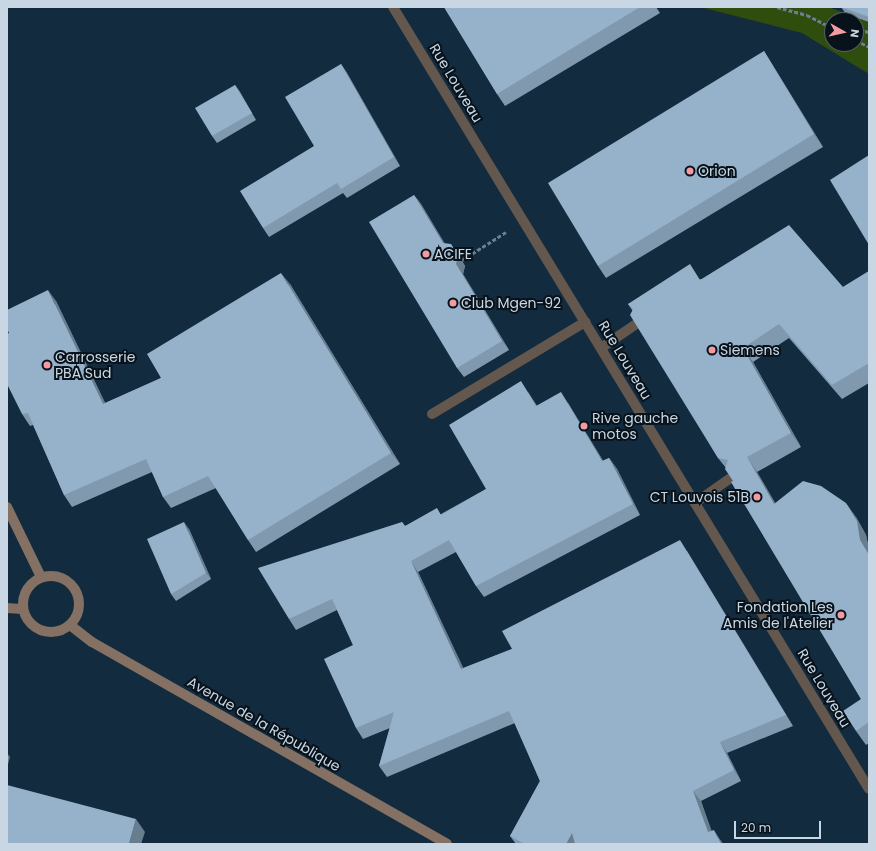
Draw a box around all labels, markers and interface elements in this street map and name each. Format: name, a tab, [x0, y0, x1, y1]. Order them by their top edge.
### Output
north arrow	[824, 12, 864, 52]
text: N	[846, 28, 863, 39]
street label: Rue Louveau	[426, 41, 486, 125]
place label: Orion	[698, 163, 736, 179]
marker: Orion	[685, 166, 695, 176]
place label: ACIFE	[434, 246, 472, 262]
marker: ACIFE	[421, 249, 431, 259]
place label: Club Mgen-92	[461, 295, 561, 311]
marker: Club Mgen-92	[448, 298, 458, 308]
street label: Rue Louveau	[595, 318, 655, 402]
place label: Siemens	[720, 342, 780, 358]
marker: Siemens	[707, 345, 717, 355]
place label: Carrosserie PBA Sud	[55, 349, 135, 382]
marker: Carrosserie PBA Sud	[42, 360, 52, 370]
place label: Rive gauche motos	[592, 410, 678, 442]
marker: Rive gauche motos	[579, 421, 589, 431]
place label: CT Louvois 51B	[650, 489, 749, 505]
marker: CT Louvois 51B	[752, 492, 762, 502]
place label: Fondation Les Amis de l'Atelier	[723, 599, 833, 632]
marker: Fondation Les Amis de l'Atelier	[836, 610, 846, 620]
street label: Rue Louveau	[794, 646, 854, 730]
street label: Avenue de la République	[184, 673, 344, 775]
scale bar	[736, 813, 823, 839]
text: 20 m	[741, 819, 771, 836]

